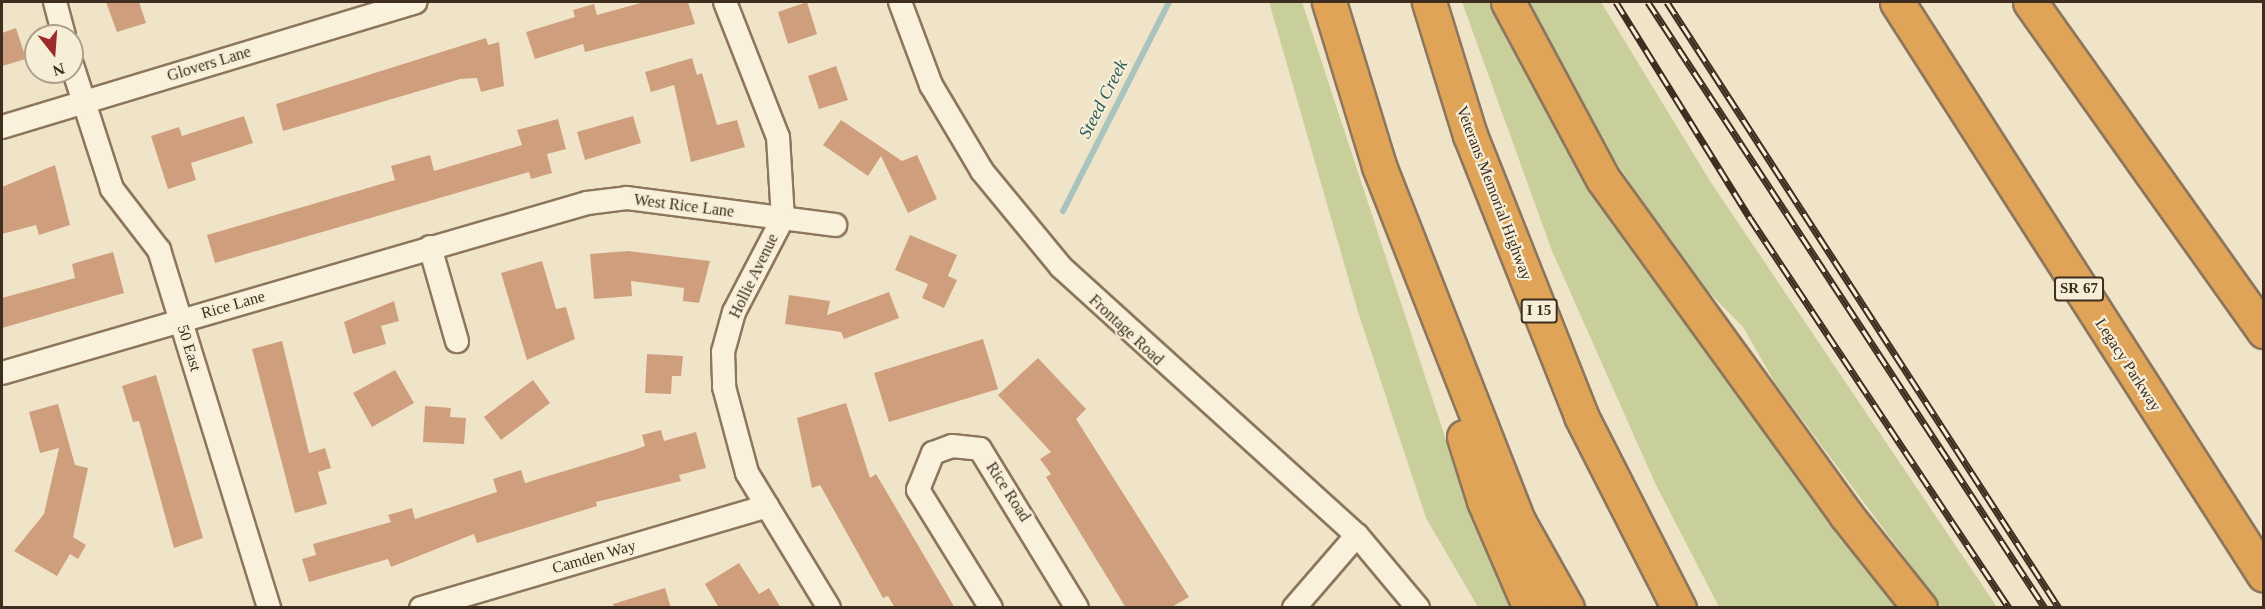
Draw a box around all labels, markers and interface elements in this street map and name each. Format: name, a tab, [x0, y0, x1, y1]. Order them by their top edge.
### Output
north arrow	[24, 24, 84, 84]
street label: Glovers Lane	[165, 42, 253, 86]
water label: Steed Creek	[1074, 56, 1132, 142]
text: N	[51, 60, 67, 80]
street label: Veterans Memorial Highway	[1452, 103, 1536, 283]
street label: West Rice Lane	[633, 190, 735, 222]
street label: Hollie Avenue	[725, 230, 783, 322]
road number: SR 67	[2054, 277, 2104, 301]
street label: Rice Lane	[199, 287, 267, 323]
street label: Frontage Road	[1085, 291, 1167, 369]
road number: I 15	[1520, 299, 1558, 323]
street label: Legacy Parkway	[2091, 315, 2165, 415]
street label: 50 East	[173, 322, 205, 374]
street label: Rice Road	[982, 459, 1034, 525]
street label: Camden Way	[550, 536, 638, 578]

